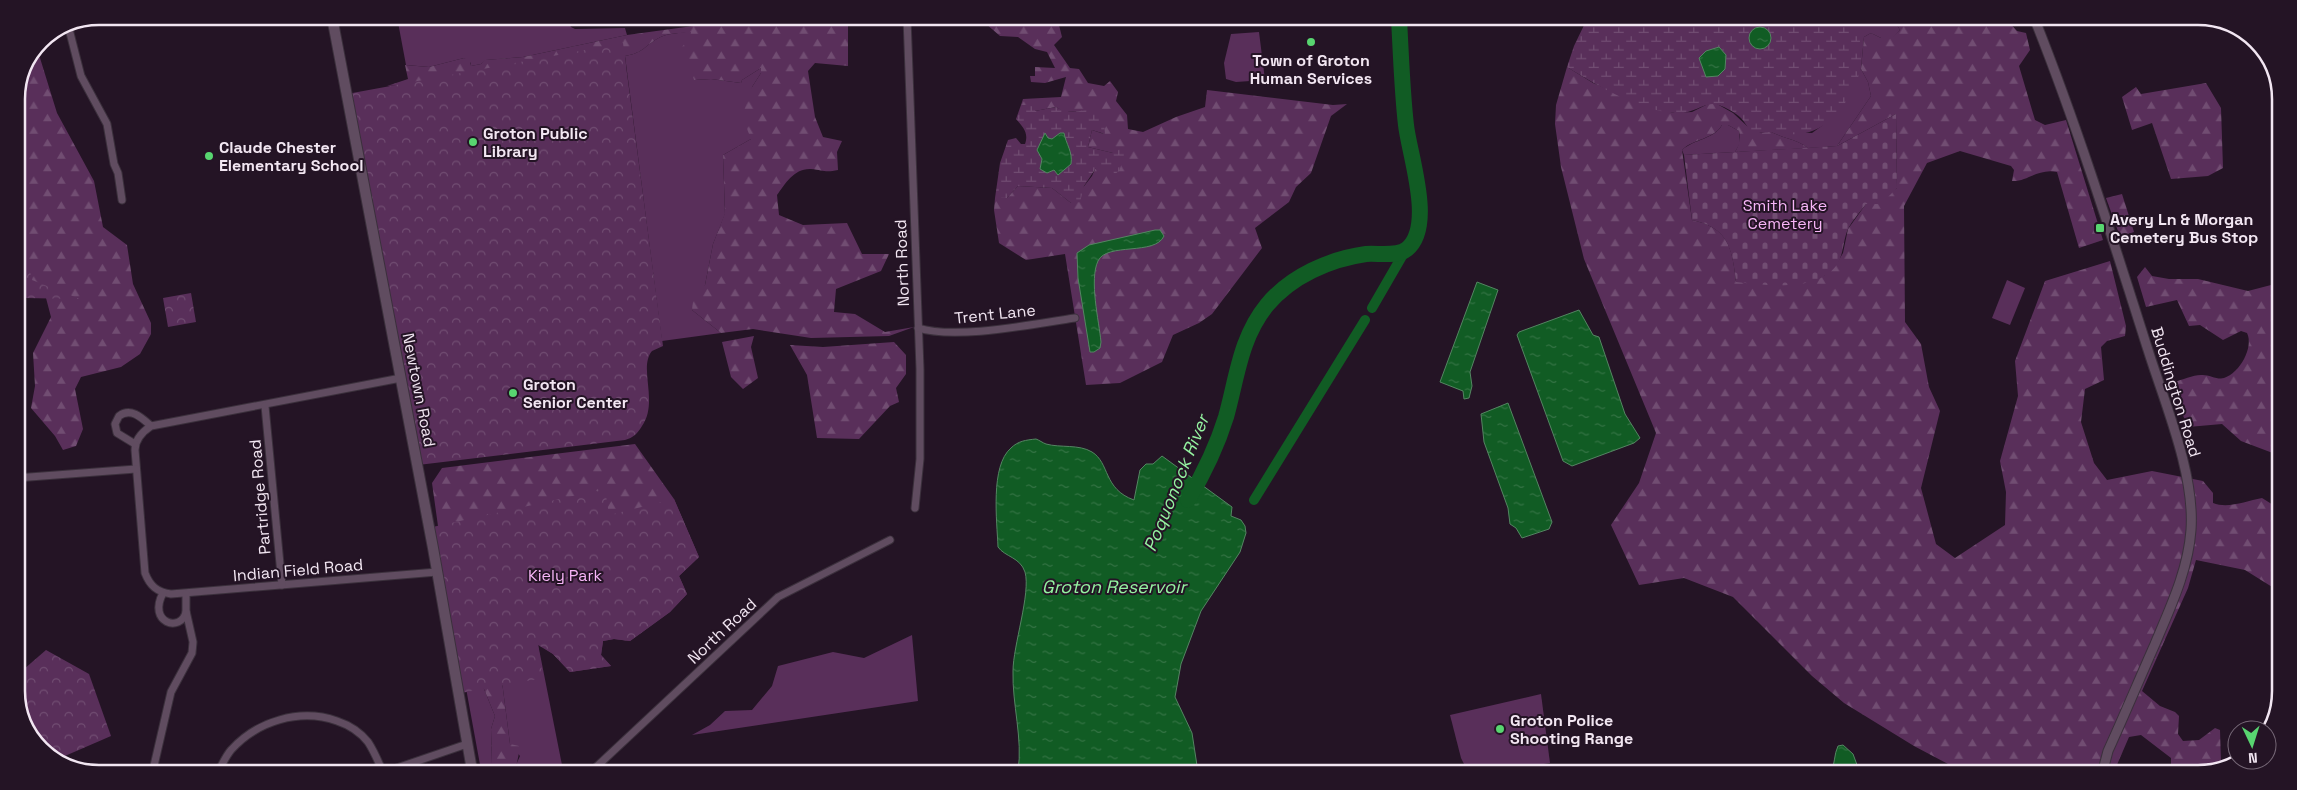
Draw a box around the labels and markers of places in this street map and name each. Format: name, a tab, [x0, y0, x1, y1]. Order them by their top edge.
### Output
marker: Town of Groton Human Services	[1305, 36, 1317, 48]
place label: Town of Groton Human Services	[1250, 50, 1372, 89]
place label: Groton Public Library	[483, 123, 588, 162]
marker: Groton Public Library	[467, 136, 479, 148]
place label: Claude Chester Elementary School	[219, 137, 363, 176]
marker: Claude Chester Elementary School	[203, 150, 215, 162]
place label: Avery Ln & Morgan Cemetery Bus Stop	[2110, 209, 2258, 248]
marker: Avery Ln & Morgan Cemetery Bus Stop	[2094, 222, 2106, 234]
place label: Groton Senior Center	[523, 374, 628, 413]
marker: Groton Senior Center	[507, 387, 519, 399]
place label: Groton Police Shooting Range	[1510, 710, 1633, 749]
marker: Groton Police Shooting Range	[1494, 723, 1506, 735]

